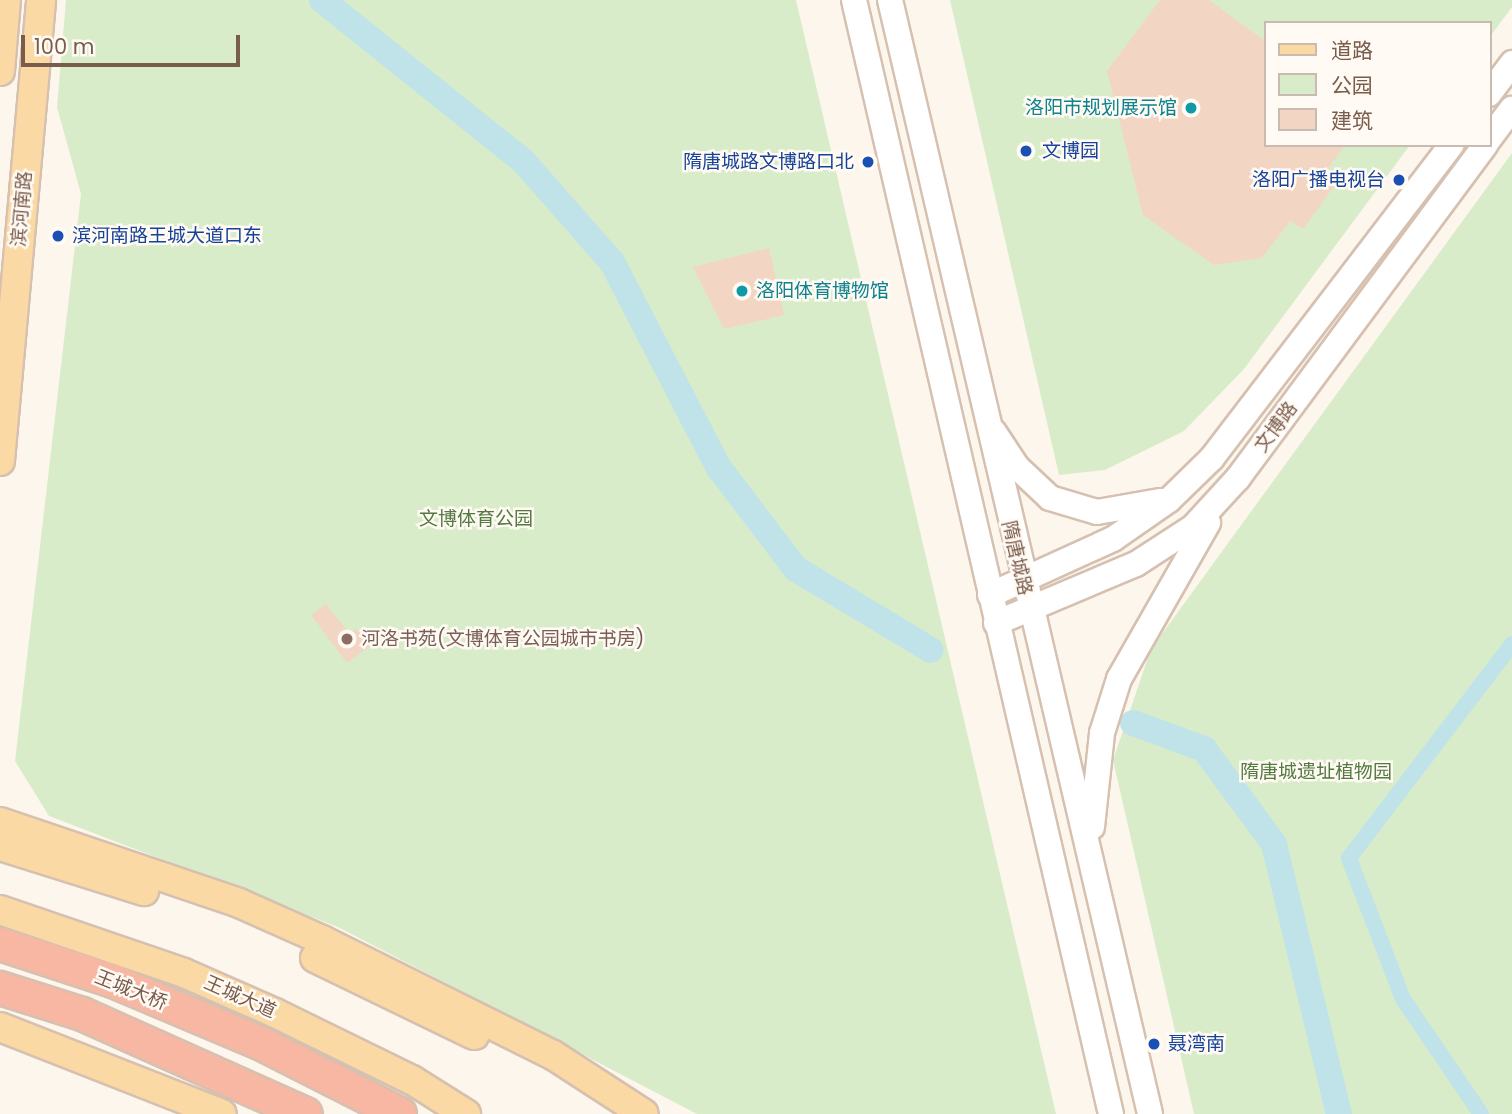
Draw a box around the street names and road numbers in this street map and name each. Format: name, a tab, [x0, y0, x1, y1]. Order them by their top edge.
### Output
street label: 滨河南路	[7, 170, 37, 248]
street label: 文博路	[1250, 397, 1302, 457]
street label: 隋唐城路	[997, 518, 1037, 598]
street label: 王城大桥	[91, 965, 171, 1015]
street label: 王城大道	[201, 971, 279, 1023]

